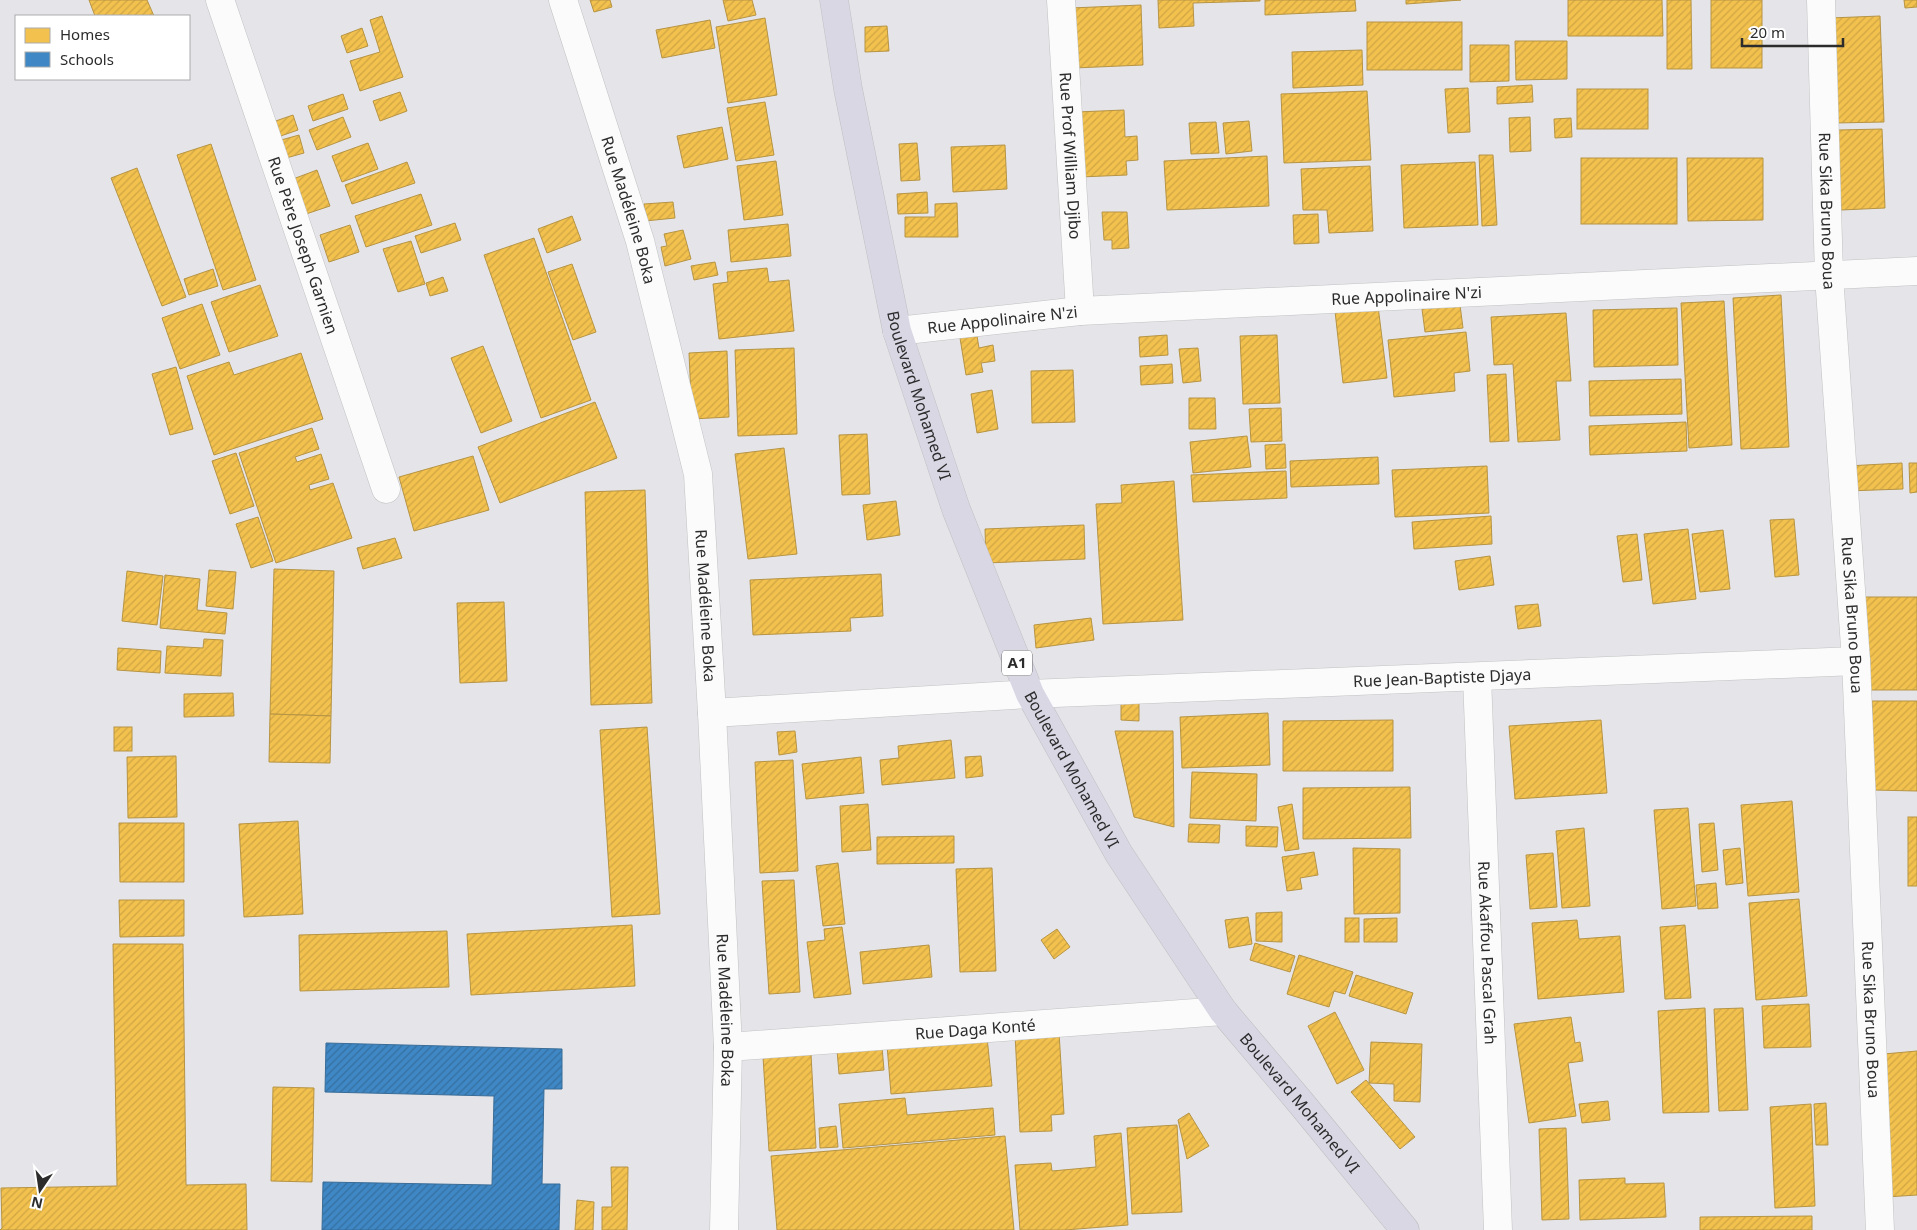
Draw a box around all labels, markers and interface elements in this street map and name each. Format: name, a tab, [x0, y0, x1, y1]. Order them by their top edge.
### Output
legend	[15, 15, 190, 80]
scale bar	[1742, 15, 1843, 47]
text: 20 m	[1750, 22, 1785, 42]
text: Homes	[60, 24, 110, 44]
text: Schools	[60, 49, 114, 69]
street label: Rue Prof William Djibo	[1054, 71, 1087, 240]
street label: Rue Sika Bruno Boua	[1814, 132, 1841, 290]
street label: Rue Madéleine Boka	[596, 133, 661, 286]
street label: Rue Père Joseph Garnien	[263, 154, 344, 337]
street label: Rue Appolinaire N'zi	[1331, 281, 1482, 310]
street label: Rue Appolinaire N'zi	[926, 300, 1079, 339]
street label: Boulevard Mohamed VI	[882, 309, 957, 483]
street label: Rue Madéleine Boka	[690, 528, 721, 683]
street label: Rue Sika Bruno Boua	[1836, 536, 1868, 694]
road number: A1	[1002, 650, 1032, 676]
street label: Rue Jean-Baptiste Djaya	[1353, 663, 1532, 692]
street label: Boulevard Mohamed VI	[1019, 687, 1124, 852]
street label: Rue Akaffou Pascal Grah	[1473, 861, 1502, 1045]
street label: Rue Madéleine Boka	[712, 933, 739, 1087]
street label: Rue Sika Bruno Boua	[1857, 941, 1885, 1099]
street label: Rue Daga Konté	[914, 1014, 1036, 1044]
street label: Boulevard Mohamed VI	[1235, 1028, 1365, 1178]
north arrow	[15, 1165, 65, 1215]
text: N	[29, 1193, 45, 1214]

